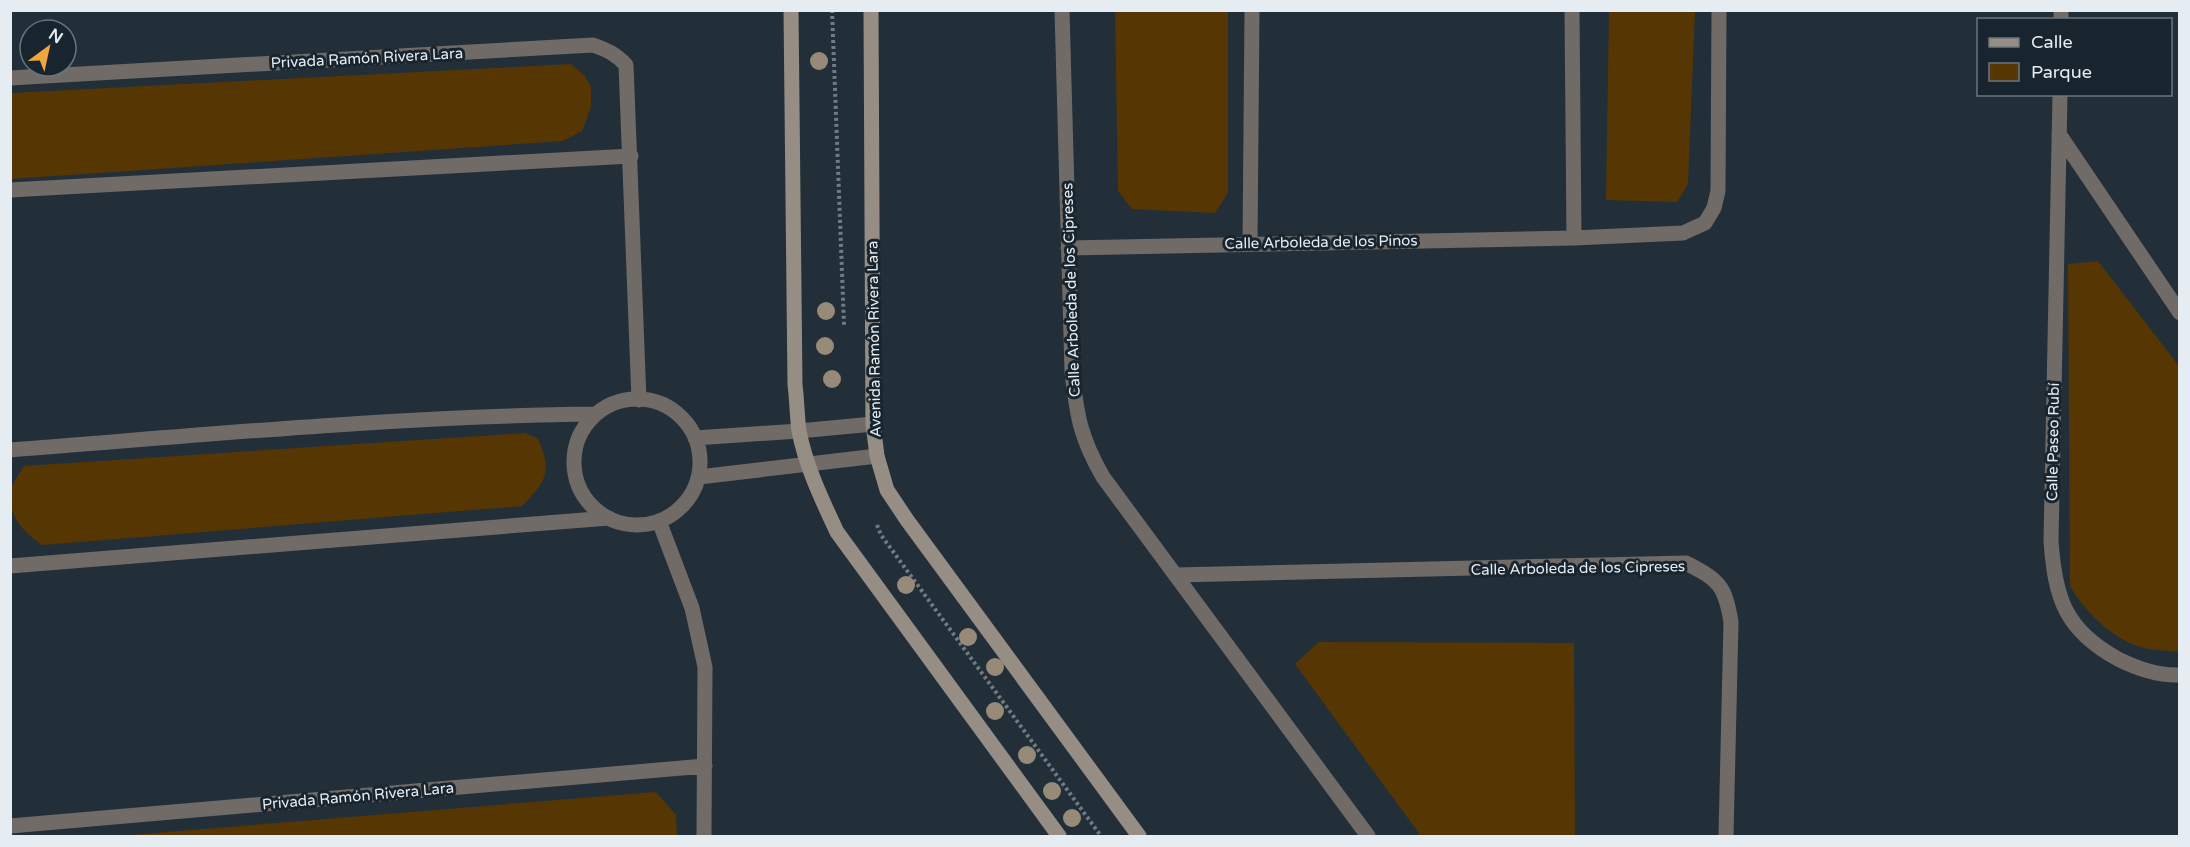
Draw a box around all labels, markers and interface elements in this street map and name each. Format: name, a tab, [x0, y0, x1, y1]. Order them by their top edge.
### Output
north arrow	[18, 18, 78, 78]
legend	[1977, 18, 2172, 96]
text: N	[45, 24, 66, 48]
text: Calle	[2031, 31, 2073, 53]
street label: Privada Ramón Rivera Lara	[270, 44, 464, 72]
text: Parque	[2031, 61, 2092, 83]
street label: Calle Arboleda de los Cipreses	[1058, 182, 1084, 398]
street label: Calle Arboleda de los Pinos	[1224, 231, 1418, 253]
street label: Avenida Ramón Rivera Lara	[863, 240, 885, 438]
street label: Calle Paseo Rubí	[2043, 382, 2063, 501]
street label: Calle Arboleda de los Cipreses	[1471, 557, 1685, 579]
street label: Privada Ramón Rivera Lara	[261, 779, 455, 813]

